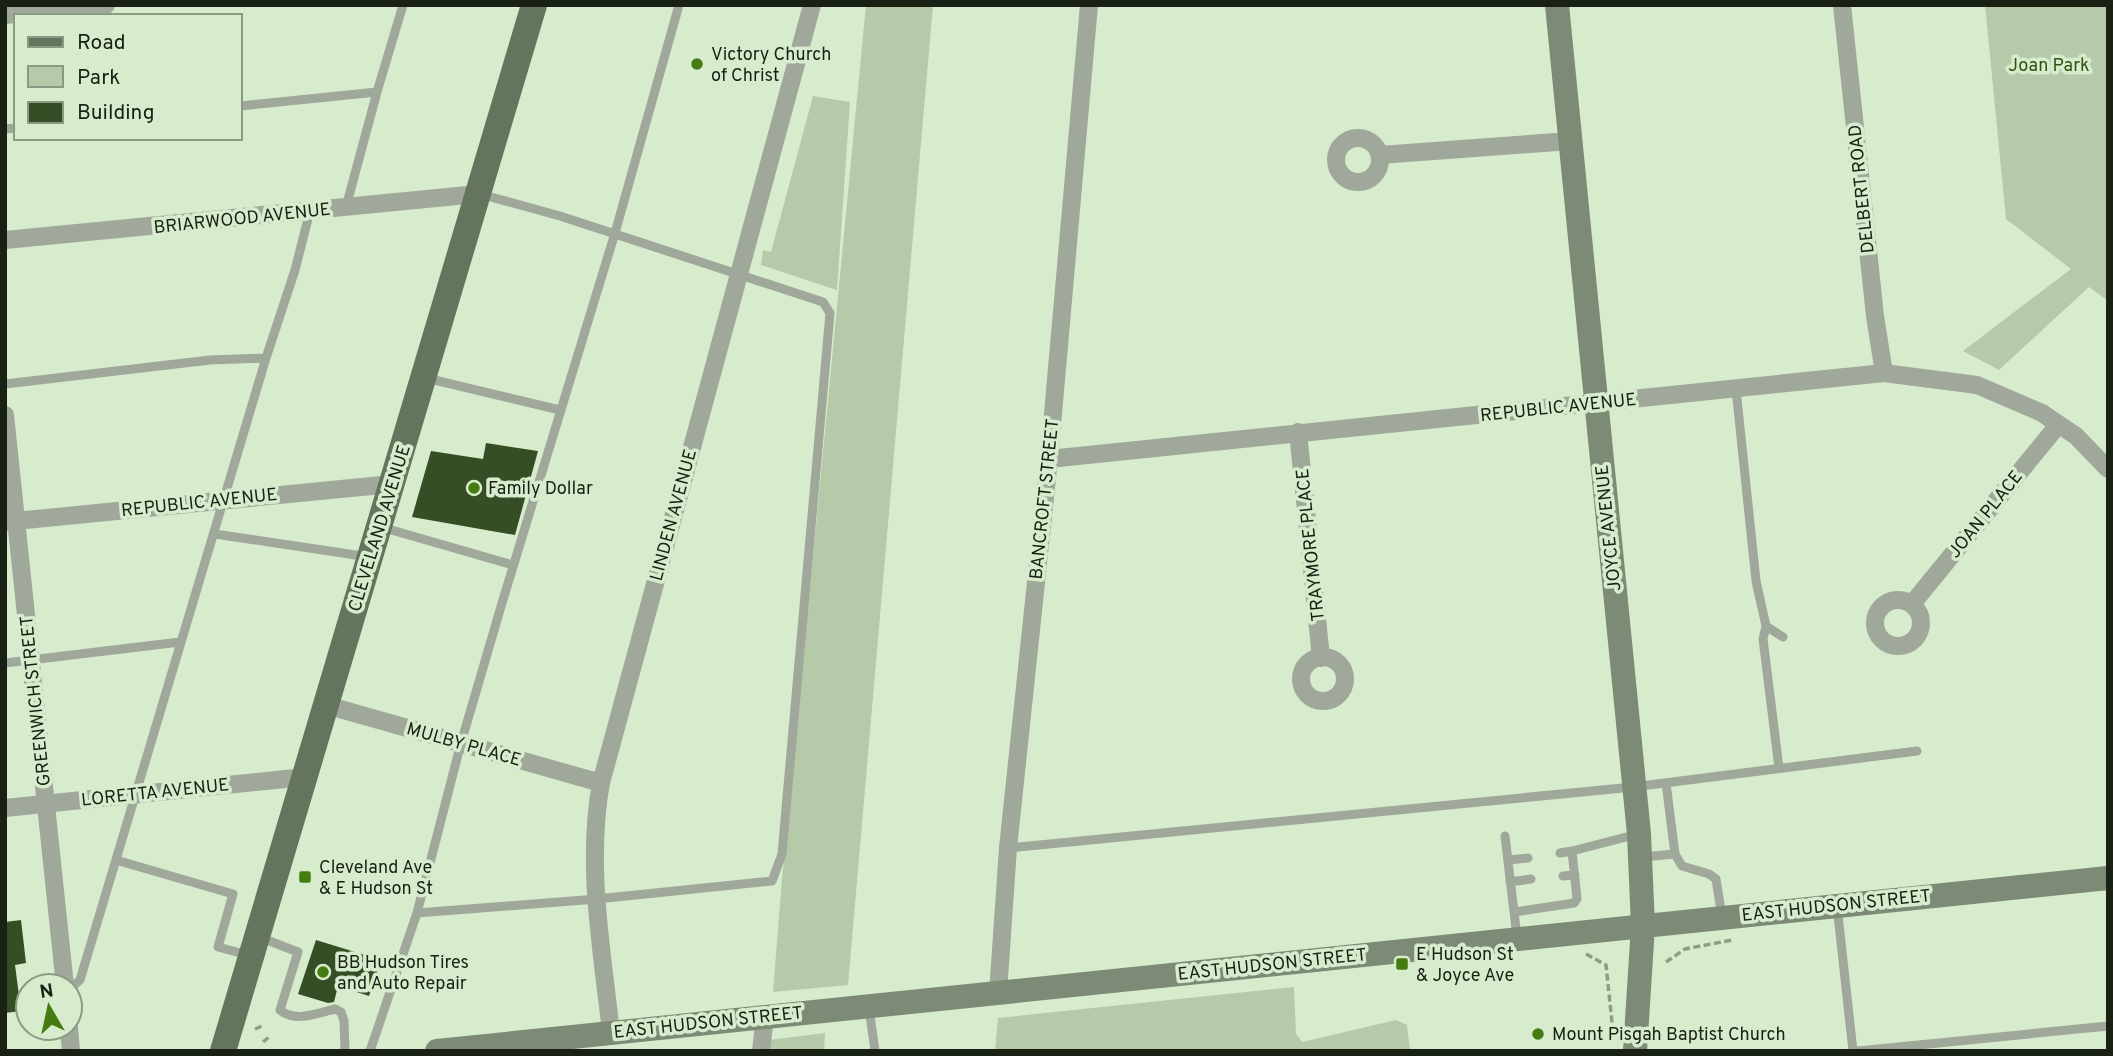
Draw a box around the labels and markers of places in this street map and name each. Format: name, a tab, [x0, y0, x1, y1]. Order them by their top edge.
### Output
place label: Victory Church of Christ	[711, 44, 831, 88]
marker: Victory Church of Christ	[689, 56, 705, 72]
place label: Family Dollar	[488, 478, 593, 501]
marker: Family Dollar	[466, 480, 482, 496]
place label: Cleveland Ave & E Hudson St	[319, 857, 433, 901]
marker: Cleveland Ave & E Hudson St	[297, 869, 313, 885]
place label: E Hudson St & Joyce Ave	[1416, 944, 1514, 988]
place label: BB Hudson Tires and Auto Repair	[337, 952, 469, 996]
marker: E Hudson St & Joyce Ave	[1394, 956, 1410, 972]
marker: BB Hudson Tires and Auto Repair	[315, 964, 331, 980]
place label: Mount Pisgah Baptist Church	[1552, 1024, 1786, 1047]
marker: Mount Pisgah Baptist Church	[1530, 1026, 1546, 1042]

